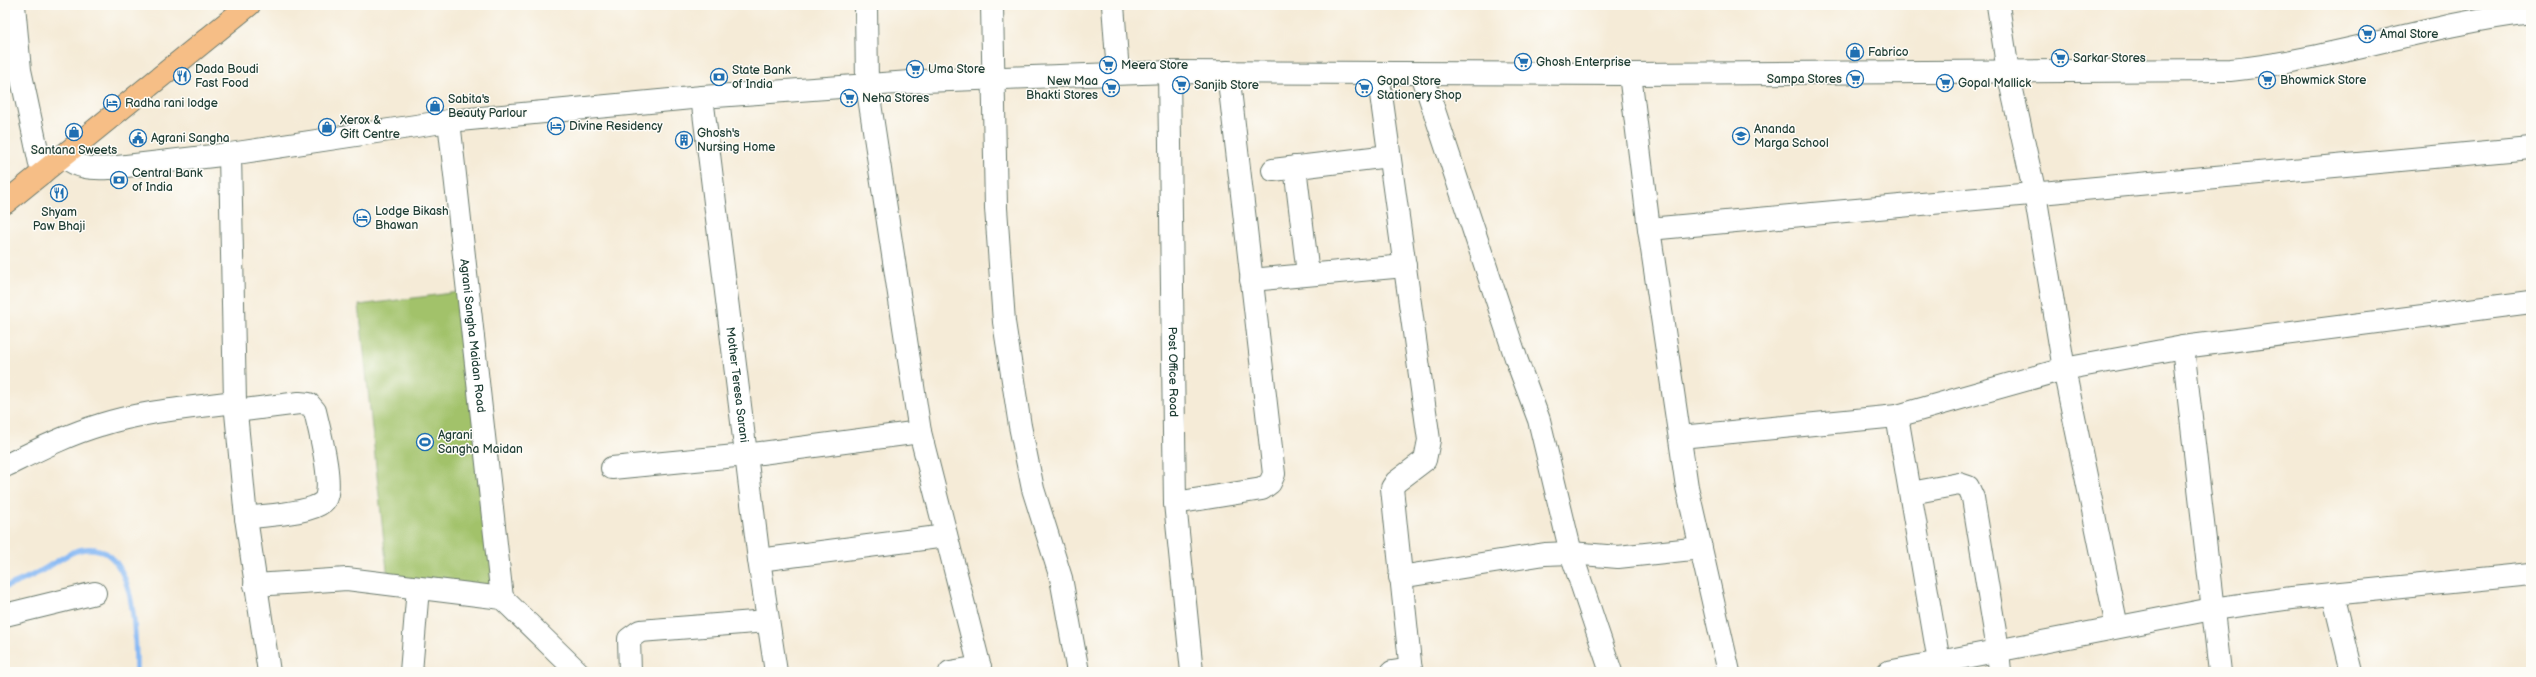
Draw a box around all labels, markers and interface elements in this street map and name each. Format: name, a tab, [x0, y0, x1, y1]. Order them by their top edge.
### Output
supermarket icon: Amal Store	[2357, 24, 2377, 44]
place label: Amal Store	[2380, 27, 2438, 42]
shop icon: Fabrico	[1845, 42, 1865, 62]
place label: Fabrico	[1868, 45, 1909, 60]
supermarket icon: Sarkar Stores	[2050, 48, 2070, 68]
place label: Sarkar Stores	[2073, 51, 2146, 66]
supermarket icon: Ghosh Enterprise	[1513, 52, 1533, 72]
supermarket icon: Meera Store	[1098, 55, 1118, 75]
place label: Ghosh Enterprise	[1536, 55, 1631, 70]
place label: Meera Store	[1121, 58, 1188, 73]
supermarket icon: Uma Store	[905, 59, 925, 79]
place label: Dada Boudi Fast Food	[195, 62, 259, 91]
place label: Uma Store	[928, 62, 985, 77]
place label: State Bank of India	[732, 63, 791, 92]
restaurant icon: Dada Boudi Fast Food	[172, 66, 192, 86]
bank icon: State Bank of India	[709, 67, 729, 87]
supermarket icon: Sampa Stores	[1845, 69, 1865, 89]
supermarket icon: Bhowmick Store	[2257, 70, 2277, 90]
place label: Sampa Stores	[1767, 72, 1842, 87]
supermarket icon: Gopal Mallick	[1935, 73, 1955, 93]
place label: Bhowmick Store	[2280, 73, 2366, 88]
place label: New Maa Bhakti Stores	[1026, 74, 1098, 103]
place label: Gopal Store Stationery Shop	[1377, 74, 1462, 103]
supermarket icon: Sanjib Store	[1171, 75, 1191, 95]
place label: Gopal Mallick	[1958, 76, 2031, 91]
supermarket icon: New Maa Bhakti Stores	[1101, 78, 1121, 98]
place label: Sanjib Store	[1194, 78, 1259, 93]
supermarket icon: Gopal Store Stationery Shop	[1354, 78, 1374, 98]
supermarket icon: Neha Stores	[839, 88, 859, 108]
place label: Neha Stores	[862, 91, 929, 106]
place label: Sabita's Beauty Parlour	[448, 92, 528, 121]
hotel icon: Radha rani lodge	[102, 93, 122, 113]
place label: Radha rani lodge	[125, 96, 218, 111]
shop icon: Sabita's Beauty Parlour	[425, 96, 445, 116]
place label: Xerox & Gift Centre	[339, 113, 400, 142]
hotel icon: Divine Residency	[546, 116, 566, 136]
shop icon: Xerox & Gift Centre	[317, 117, 337, 137]
place label: Divine Residency	[569, 119, 663, 134]
shop icon: Santana Sweets	[64, 122, 84, 142]
place label: Ananda Marga School	[1754, 122, 1829, 151]
place label: Ghosh's Nursing Home	[697, 126, 775, 155]
school or university icon: Ananda Marga School	[1731, 126, 1751, 146]
public building icon: Agrani Sangha	[128, 128, 148, 148]
building icon: Ghosh's Nursing Home	[674, 130, 694, 150]
place label: Agrani Sangha	[151, 131, 230, 146]
place label: Santana Sweets	[31, 143, 117, 158]
place label: Central Bank of India	[132, 166, 203, 195]
bank icon: Central Bank of India	[109, 170, 129, 190]
restaurant icon: Shyam Paw Bhaji	[49, 183, 69, 203]
place label: Lodge Bikash Bhawan	[375, 204, 449, 233]
place label: Shyam Paw Bhaji	[33, 205, 85, 234]
hotel icon: Lodge Bikash Bhawan	[352, 208, 372, 228]
street label: Agrani Sangha Maidan Road	[456, 258, 488, 414]
street label: Mother Teresa Sarani	[722, 326, 752, 444]
street label: Post Office Road	[1165, 327, 1181, 417]
place label: Agrani Sangha Maidan	[438, 428, 523, 457]
sports icon: Agrani Sangha Maidan	[415, 432, 435, 452]

